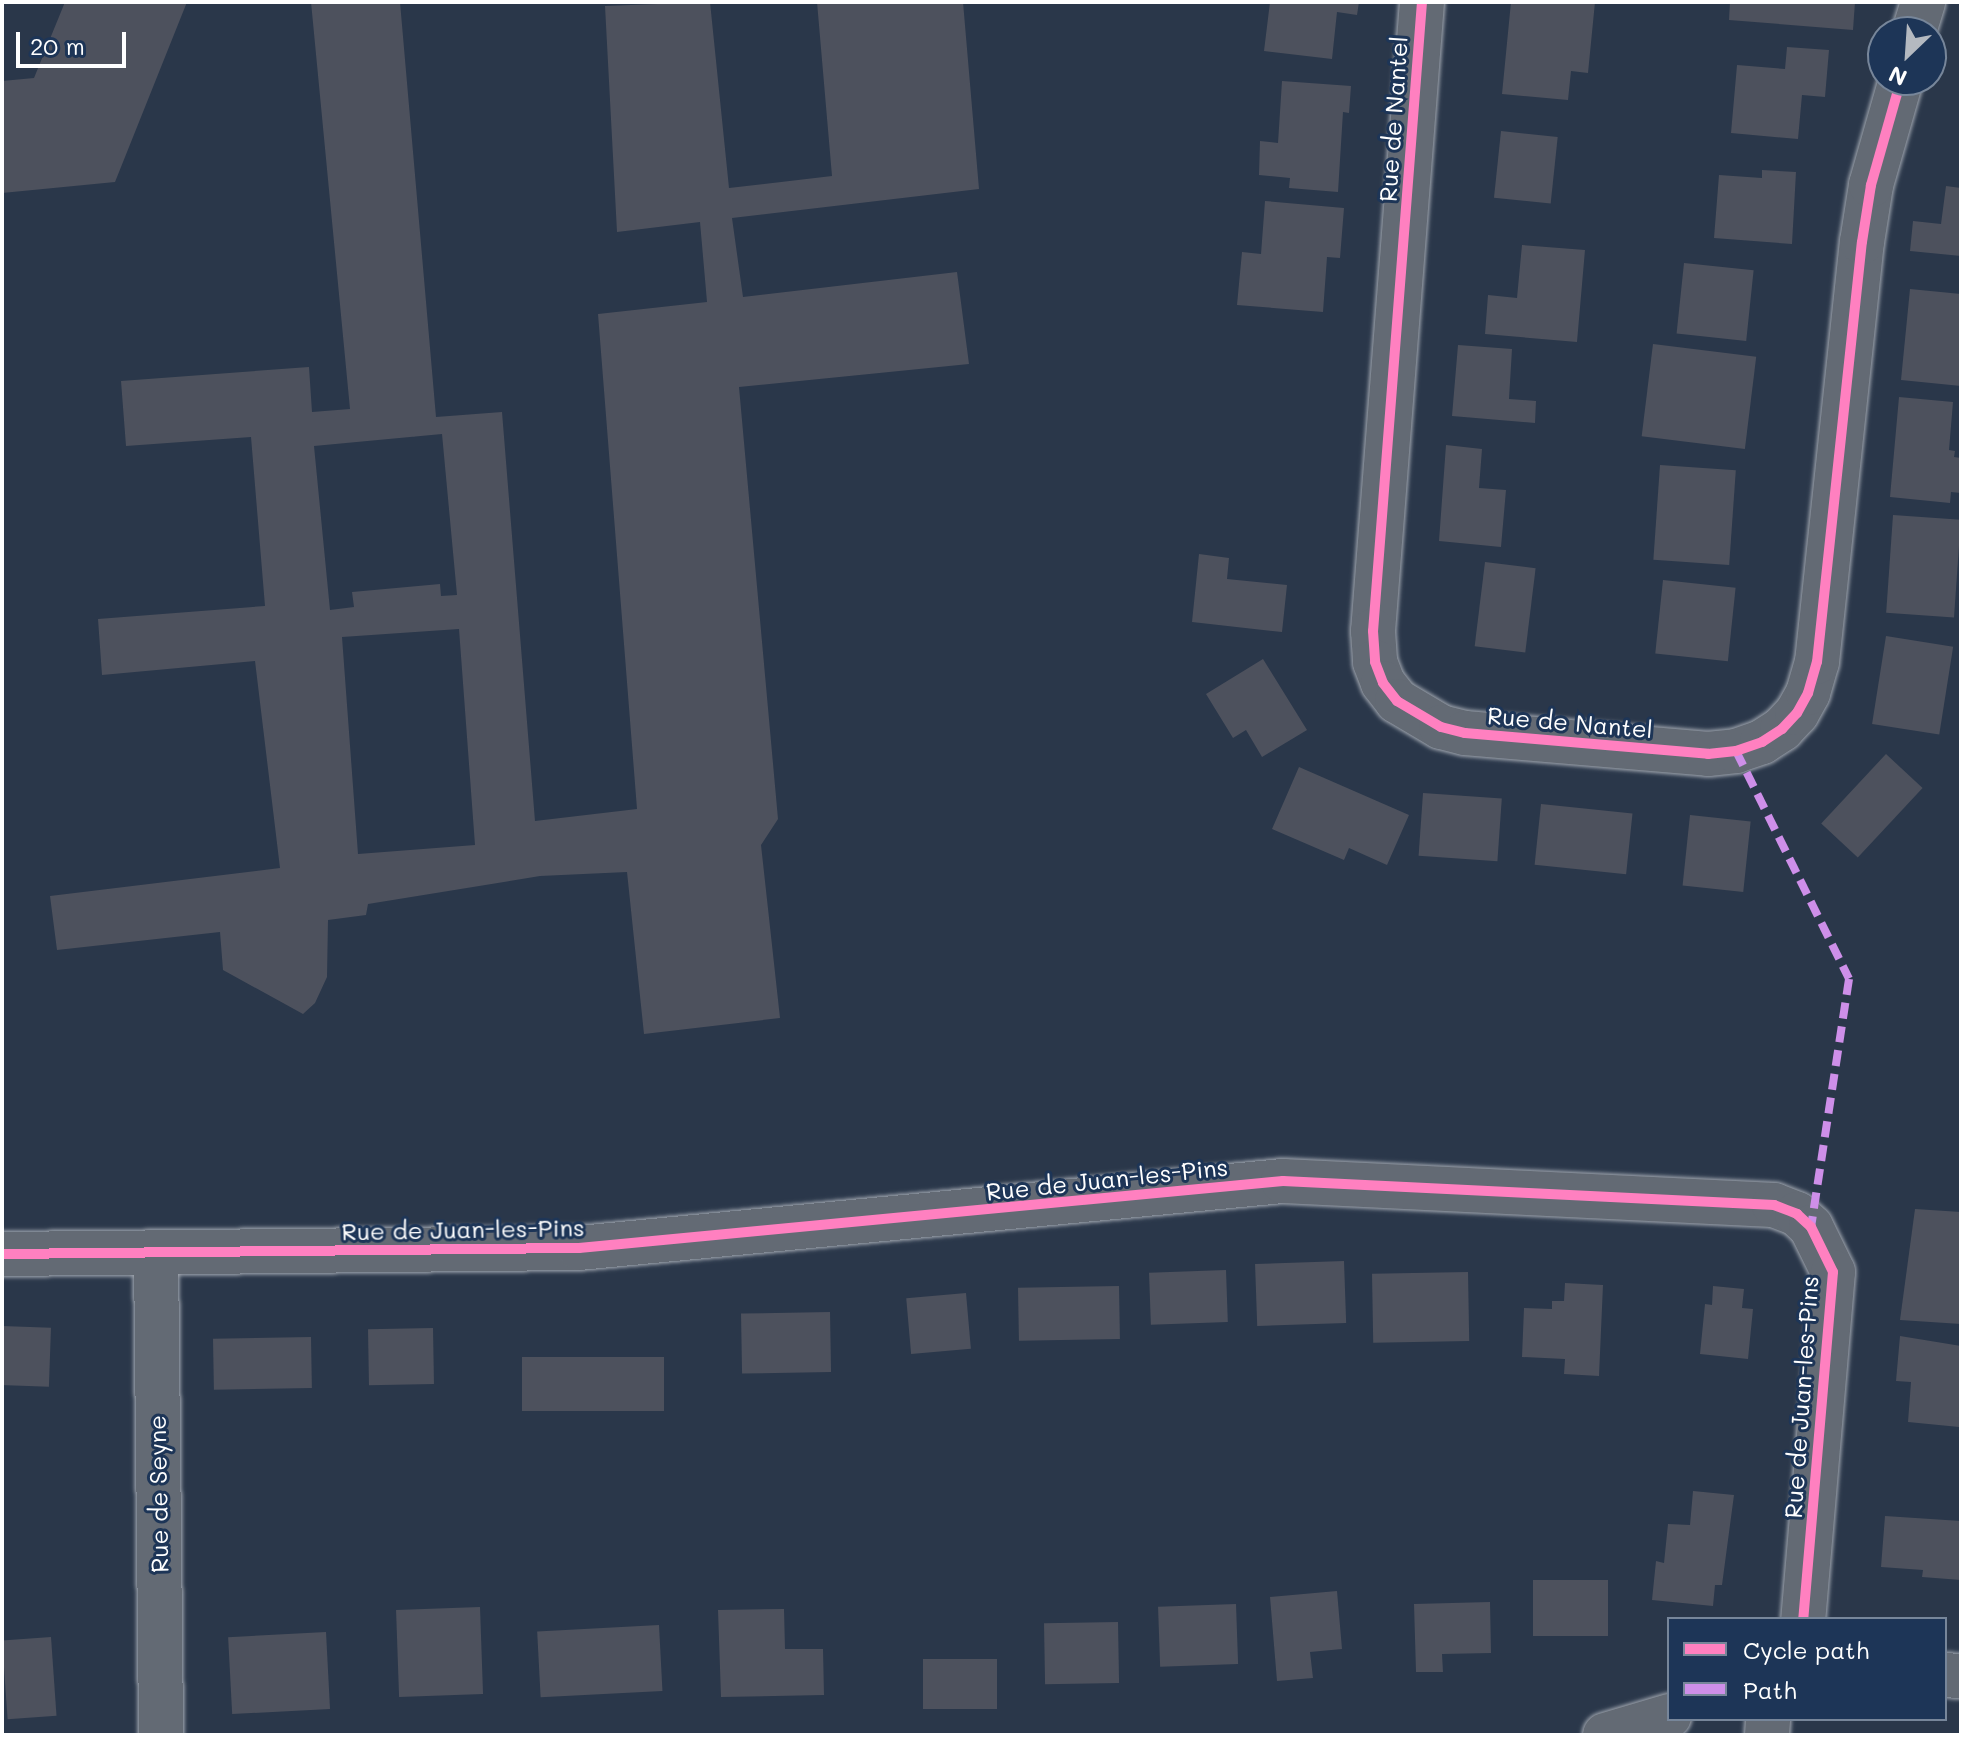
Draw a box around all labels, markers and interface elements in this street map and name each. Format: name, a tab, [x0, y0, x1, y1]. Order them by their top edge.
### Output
scale bar	[20, 16, 130, 66]
north arrow	[1867, 16, 1947, 96]
text: 20 m	[30, 30, 85, 61]
street label: Rue de Nantel	[1373, 35, 1413, 203]
text: N	[1884, 60, 1911, 93]
street label: Rue de Nantel	[1486, 700, 1654, 744]
street label: Rue de Juan-les-Pins	[985, 1152, 1229, 1206]
street label: Rue de Juan-les-Pins	[341, 1212, 585, 1246]
street label: Rue de Juan-les-Pins	[1778, 1275, 1824, 1519]
street label: Rue de Seyne	[142, 1415, 174, 1573]
legend	[1667, 1617, 1947, 1721]
text: Cycle path	[1743, 1634, 1869, 1665]
text: Path	[1743, 1674, 1797, 1705]

